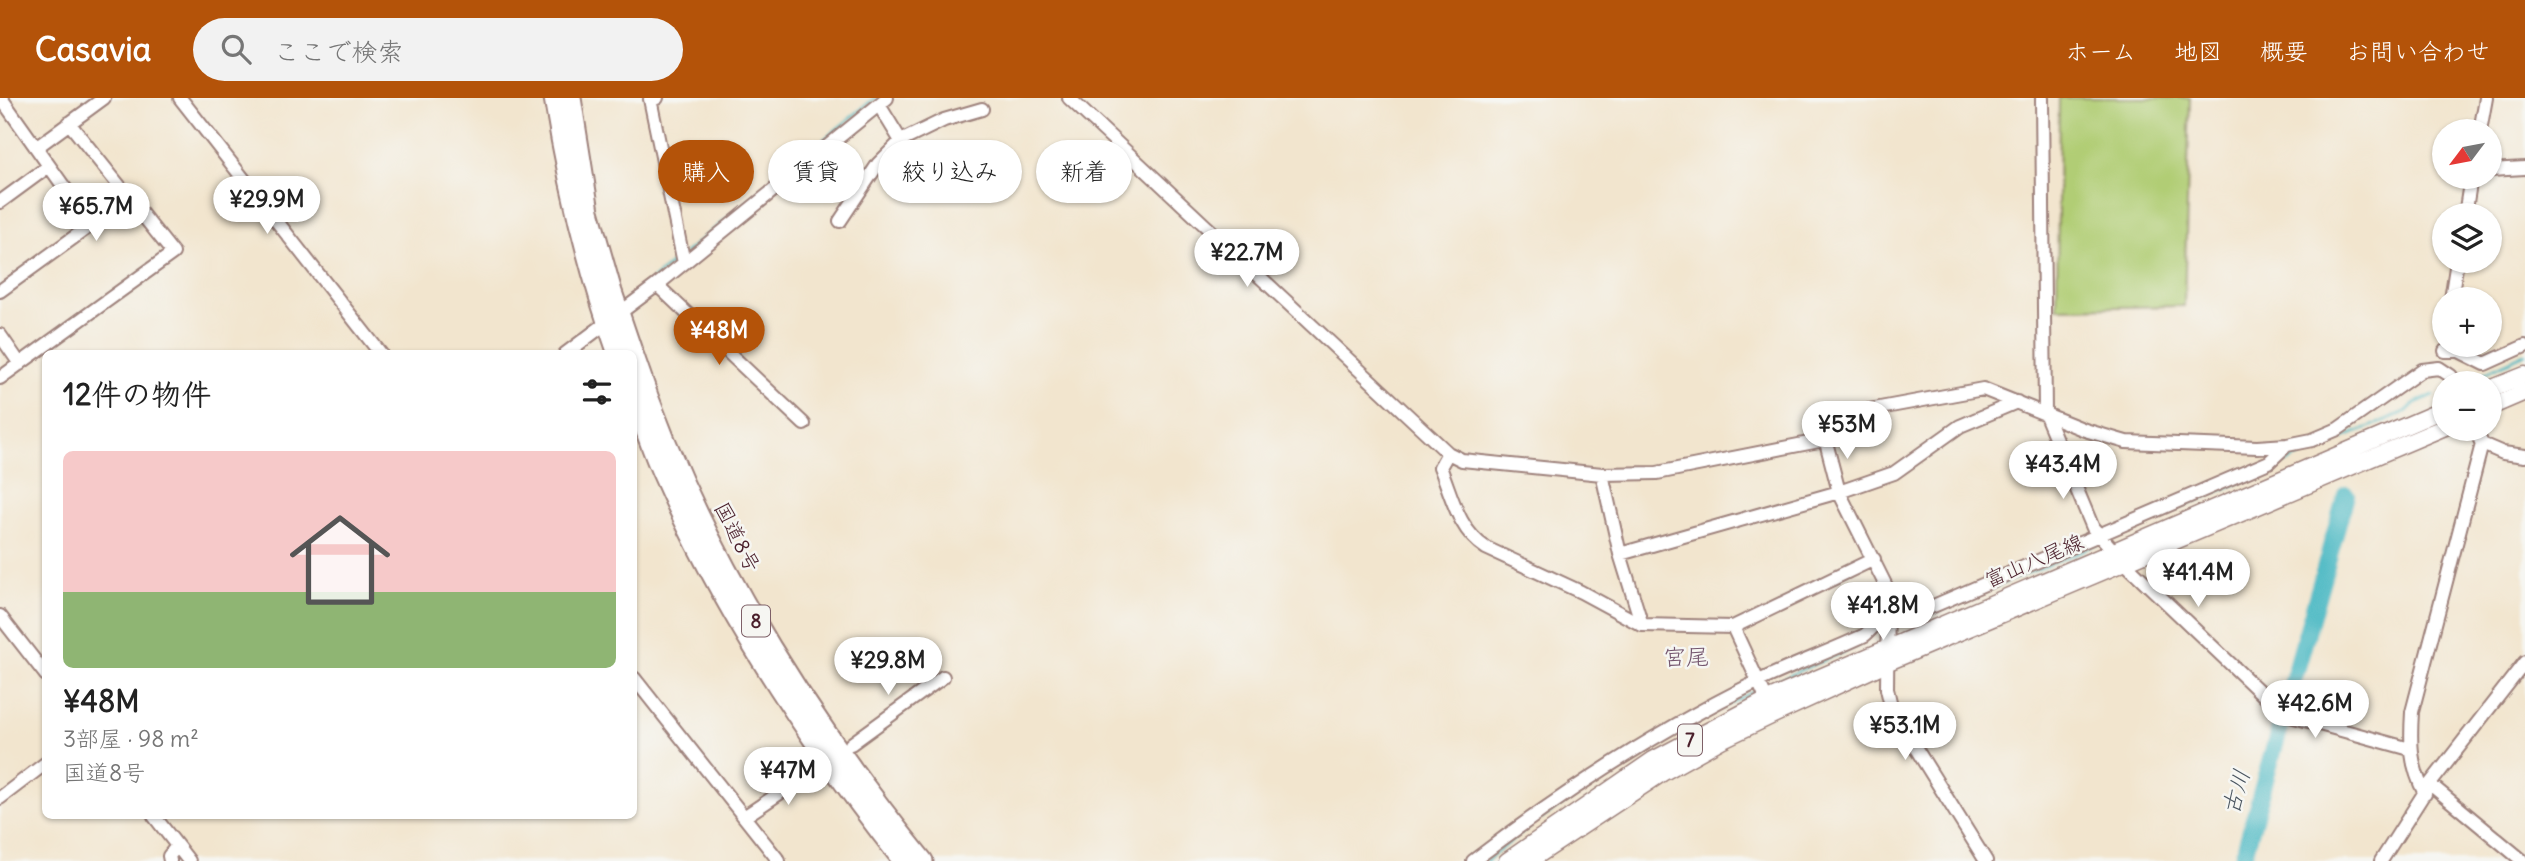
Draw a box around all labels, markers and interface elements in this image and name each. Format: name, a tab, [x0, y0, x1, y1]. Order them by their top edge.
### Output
search box	[193, 18, 683, 81]
text: Casavia	[35, 28, 151, 70]
icon: search	[217, 30, 255, 68]
text: ここで検索	[273, 35, 403, 68]
text: ホーム	[2065, 36, 2136, 66]
text: 地図	[2174, 36, 2222, 66]
text: 概要	[2260, 36, 2308, 66]
text: お問い合わせ	[2346, 36, 2490, 66]
north arrow	[2432, 119, 2502, 189]
map controls	[2432, 119, 2502, 441]
chip: 購入	[658, 140, 754, 203]
chip: 賃貸	[768, 140, 864, 203]
chip: 絞り込み	[878, 140, 1022, 203]
chip: 新着	[1036, 140, 1132, 203]
pin: ¥29.9M	[210, 176, 324, 236]
pin: ¥65.7M	[39, 184, 153, 243]
text: ¥29.9M	[229, 184, 305, 213]
text: ¥65.7M	[59, 191, 133, 220]
button: layers	[2432, 203, 2502, 273]
pin: ¥22.7M	[1190, 230, 1304, 289]
text: ¥22.7M	[1210, 237, 1284, 266]
button: +	[2432, 287, 2502, 357]
pin: ¥48M	[678, 308, 760, 367]
text: ¥48M	[690, 315, 748, 344]
button: −	[2432, 371, 2502, 441]
icon: filters	[578, 373, 616, 411]
text: 12件の物件	[63, 375, 211, 413]
pin: ¥53M	[1806, 402, 1888, 461]
text: ¥53M	[1818, 409, 1876, 438]
pin: ¥43.4M	[2006, 442, 2120, 501]
text: ¥43.4M	[2025, 449, 2101, 478]
icon: home	[277, 497, 403, 623]
street label: 国道8号	[708, 497, 767, 576]
street label: 富山八尾線	[1980, 528, 2087, 593]
pin: ¥41.4M	[2141, 550, 2255, 609]
text: ¥41.4M	[2162, 557, 2234, 586]
pin: ¥41.8M	[1826, 582, 1940, 642]
text: ¥41.8M	[1847, 590, 1919, 619]
road number: 8	[742, 606, 770, 636]
pin: ¥29.8M	[831, 638, 945, 697]
district label: 宮尾	[1663, 642, 1709, 671]
text: ¥29.8M	[850, 645, 926, 674]
pin: ¥42.6M	[2258, 680, 2372, 740]
text: ¥48M	[63, 682, 140, 720]
text: ¥42.6M	[2277, 688, 2353, 717]
pin: ¥53.1M	[1848, 702, 1962, 762]
text: ¥53.1M	[1869, 710, 1941, 739]
text: 3部屋 · 98 m²	[63, 724, 199, 753]
road number: 7	[1678, 724, 1702, 755]
pin: ¥47M	[747, 748, 829, 807]
text: ¥47M	[760, 755, 816, 784]
text: 国道8号	[63, 758, 145, 787]
water label: 古川	[2215, 766, 2256, 818]

